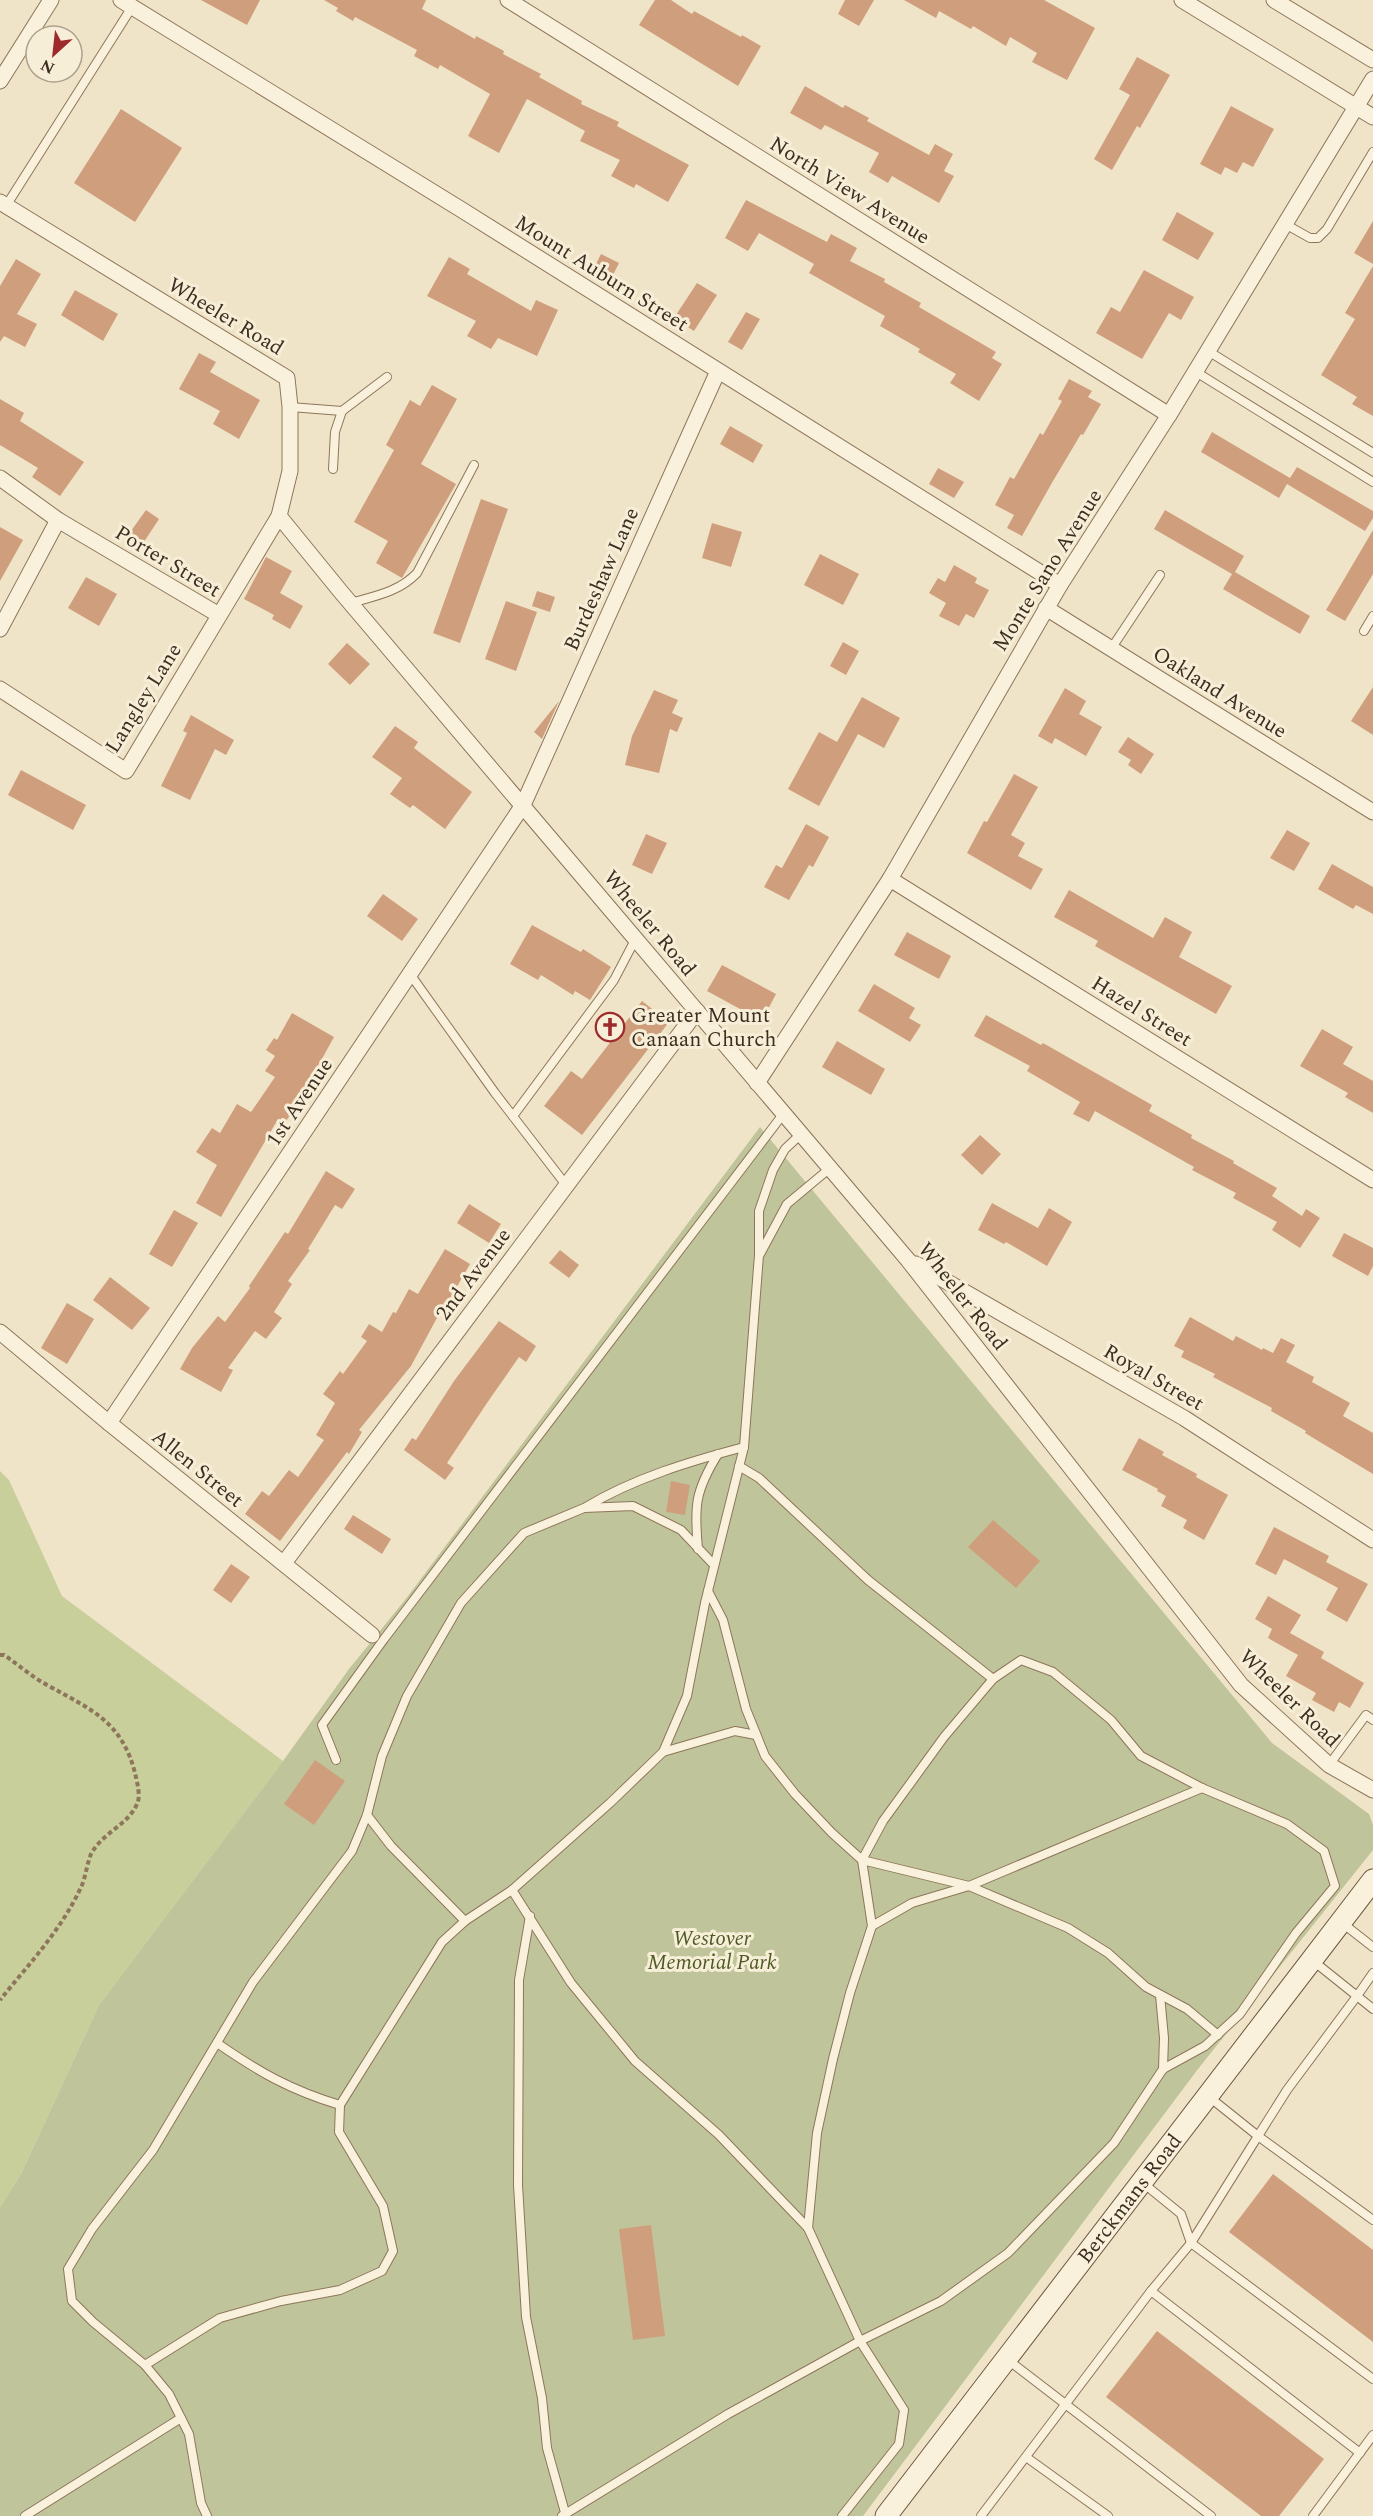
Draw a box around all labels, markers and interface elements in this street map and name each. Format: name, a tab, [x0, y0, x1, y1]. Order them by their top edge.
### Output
north arrow	[24, 24, 84, 84]
text: N	[36, 53, 59, 80]
street label: North View Avenue	[763, 129, 936, 253]
street label: Mount Auburn Street	[508, 207, 695, 340]
street label: Wheeler Road	[161, 270, 290, 364]
street label: Monte Sano Avenue	[985, 483, 1111, 658]
street label: Burdeshaw Lane	[556, 502, 648, 656]
street label: Porter Street	[108, 518, 227, 606]
street label: Langley Lane	[97, 637, 190, 760]
street label: Oakland Avenue	[1146, 639, 1293, 747]
street label: Wheeler Road	[595, 863, 703, 984]
street label: Hazel Street	[1085, 968, 1198, 1056]
place label: Greater Mount Canaan Church	[631, 1000, 777, 1056]
church icon: Greater Mount Canaan Church	[594, 1011, 626, 1043]
street label: 1st Avenue	[258, 1052, 341, 1154]
street label: 2nd Avenue	[428, 1221, 519, 1328]
street label: Wheeler Road	[909, 1235, 1015, 1358]
street label: Royal Street	[1097, 1336, 1210, 1420]
street label: Allen Street	[144, 1422, 250, 1516]
street label: Wheeler Road	[1231, 1642, 1347, 1756]
park label: Westover Memorial Park	[647, 1923, 777, 1979]
street label: Berckmans Road	[1070, 2127, 1190, 2271]

